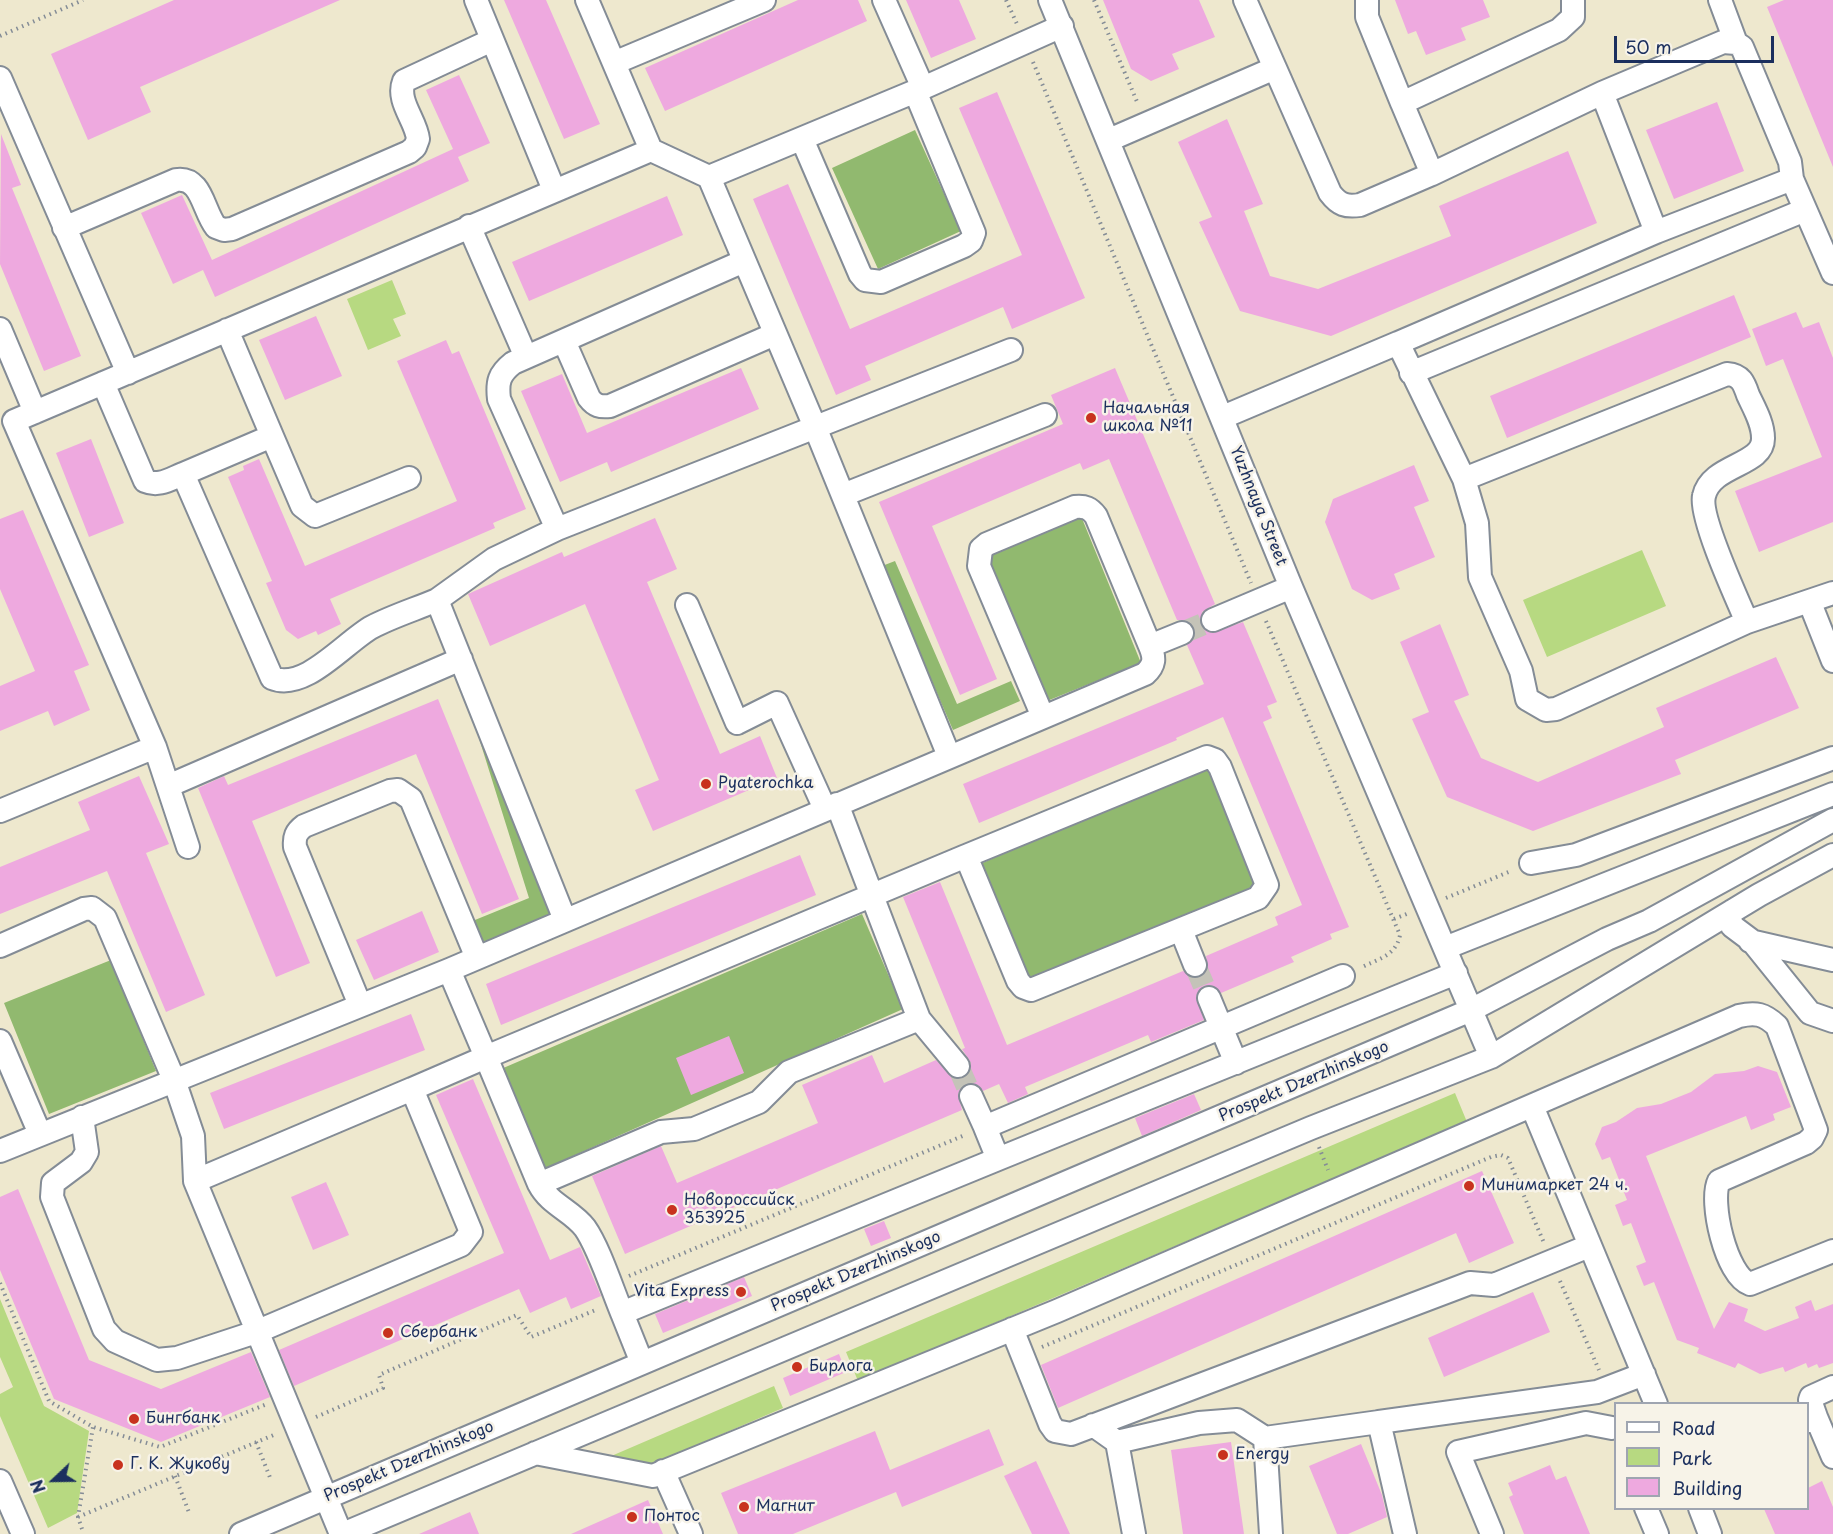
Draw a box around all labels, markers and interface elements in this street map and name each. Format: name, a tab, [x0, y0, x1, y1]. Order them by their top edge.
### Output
scale bar	[1617, 24, 1778, 62]
text: 50 m	[1625, 33, 1672, 60]
place label: Начальная школа №11	[1103, 399, 1192, 437]
marker: Начальная школа №11	[1084, 411, 1098, 425]
street label: Yuzhnaya Street	[1225, 443, 1291, 569]
place label: Pyaterochka	[718, 774, 813, 794]
marker: Pyaterochka	[699, 777, 713, 791]
street label: Prospekt Dzerzhinskogo	[1216, 1037, 1392, 1127]
place label: Минимаркет 24 ч.	[1481, 1176, 1628, 1196]
marker: Минимаркет 24 ч.	[1462, 1179, 1476, 1193]
place label: Новороссийск 353925	[684, 1191, 794, 1229]
marker: Новороссийск 353925	[665, 1203, 679, 1217]
street label: Prospekt Dzerzhinskogo	[768, 1227, 944, 1317]
place label: Vita Express	[634, 1282, 729, 1302]
marker: Vita Express	[734, 1285, 748, 1299]
place label: Сбербанк	[400, 1323, 477, 1343]
marker: Сбербанк	[381, 1326, 395, 1340]
place label: Бирлога	[809, 1357, 872, 1377]
marker: Бирлога	[790, 1360, 804, 1374]
legend	[1614, 1402, 1809, 1510]
place label: Бингбанк	[146, 1409, 220, 1429]
marker: Бингбанк	[127, 1412, 141, 1426]
text: Road	[1672, 1414, 1716, 1441]
street label: Prospekt Dzerzhinskogo	[321, 1417, 497, 1507]
text: Park	[1672, 1444, 1712, 1471]
place label: Energy	[1235, 1445, 1289, 1465]
marker: Energy	[1216, 1448, 1230, 1462]
north arrow	[24, 1450, 84, 1510]
place label: Г. К. Жукову	[130, 1455, 230, 1475]
marker: Г. К. Жукову	[111, 1458, 125, 1472]
text: Building	[1672, 1474, 1742, 1501]
text: N	[24, 1476, 51, 1497]
place label: Магнит	[756, 1497, 815, 1517]
marker: Магнит	[737, 1500, 751, 1514]
place label: Понтос	[644, 1507, 700, 1527]
marker: Понтос	[625, 1510, 639, 1524]

